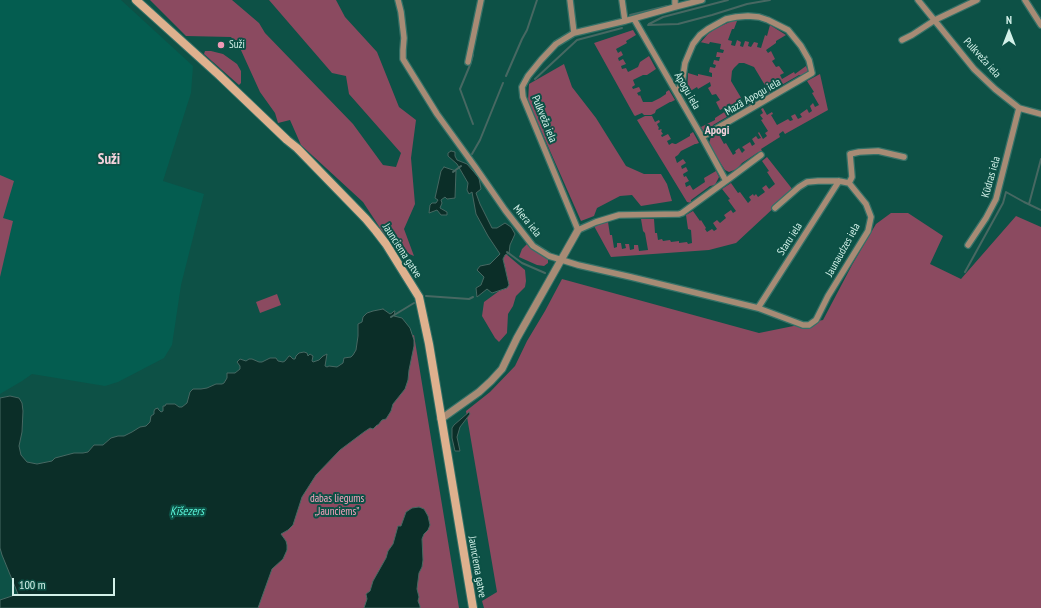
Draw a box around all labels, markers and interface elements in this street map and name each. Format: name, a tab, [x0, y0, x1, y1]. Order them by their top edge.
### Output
north arrow	[989, 12, 1029, 52]
text: N	[1006, 13, 1012, 27]
street label: Pulkveža iela	[961, 35, 1003, 81]
place label: Suži	[229, 38, 245, 52]
marker: Suži	[216, 40, 226, 50]
street label: Apogu iela	[671, 70, 703, 112]
street label: Mazā Apogu iela	[723, 76, 783, 118]
street label: Pulkveža iela	[529, 94, 559, 144]
district label: Apogi	[705, 124, 729, 138]
district label: Suži	[98, 151, 120, 169]
street label: Kūdras iela	[979, 155, 1003, 199]
street label: Miera iela	[510, 202, 544, 240]
street label: Staru iela	[775, 220, 805, 258]
street label: Jaunciema gatve	[379, 221, 425, 281]
street label: Jaunaudzes iela	[823, 221, 863, 279]
park label: dabas liegums „Jaunciems”	[310, 492, 364, 518]
water label: Ķīšezers	[170, 505, 204, 519]
street label: Jaunciema gatve	[465, 535, 489, 599]
scale bar	[14, 570, 117, 596]
text: 100 m	[19, 577, 46, 592]

